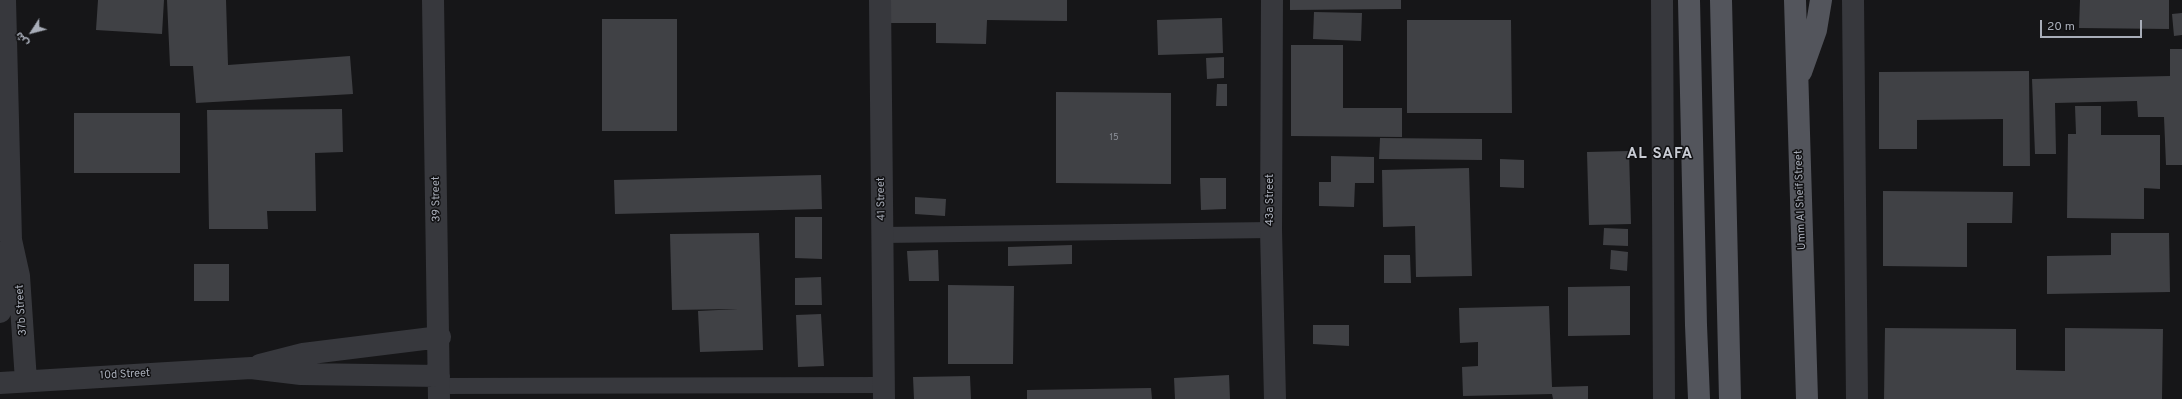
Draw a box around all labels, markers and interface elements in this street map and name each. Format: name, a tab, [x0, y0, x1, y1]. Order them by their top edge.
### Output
north arrow	[12, 12, 52, 52]
scale bar	[2042, 12, 2144, 38]
text: 20 m	[2047, 19, 2075, 35]
text: ش	[12, 29, 32, 49]
house number: 15	[1110, 133, 1118, 143]
district label: AL SAFA	[1627, 146, 1693, 164]
street label: Umm Al Sheif Street	[1793, 150, 1809, 250]
street label: 43a Street	[1264, 174, 1278, 226]
street label: 39 Street	[430, 176, 444, 222]
street label: 41 Street	[875, 177, 889, 221]
street label: 37b Street	[14, 284, 30, 336]
street label: 10d Street	[100, 367, 150, 383]

